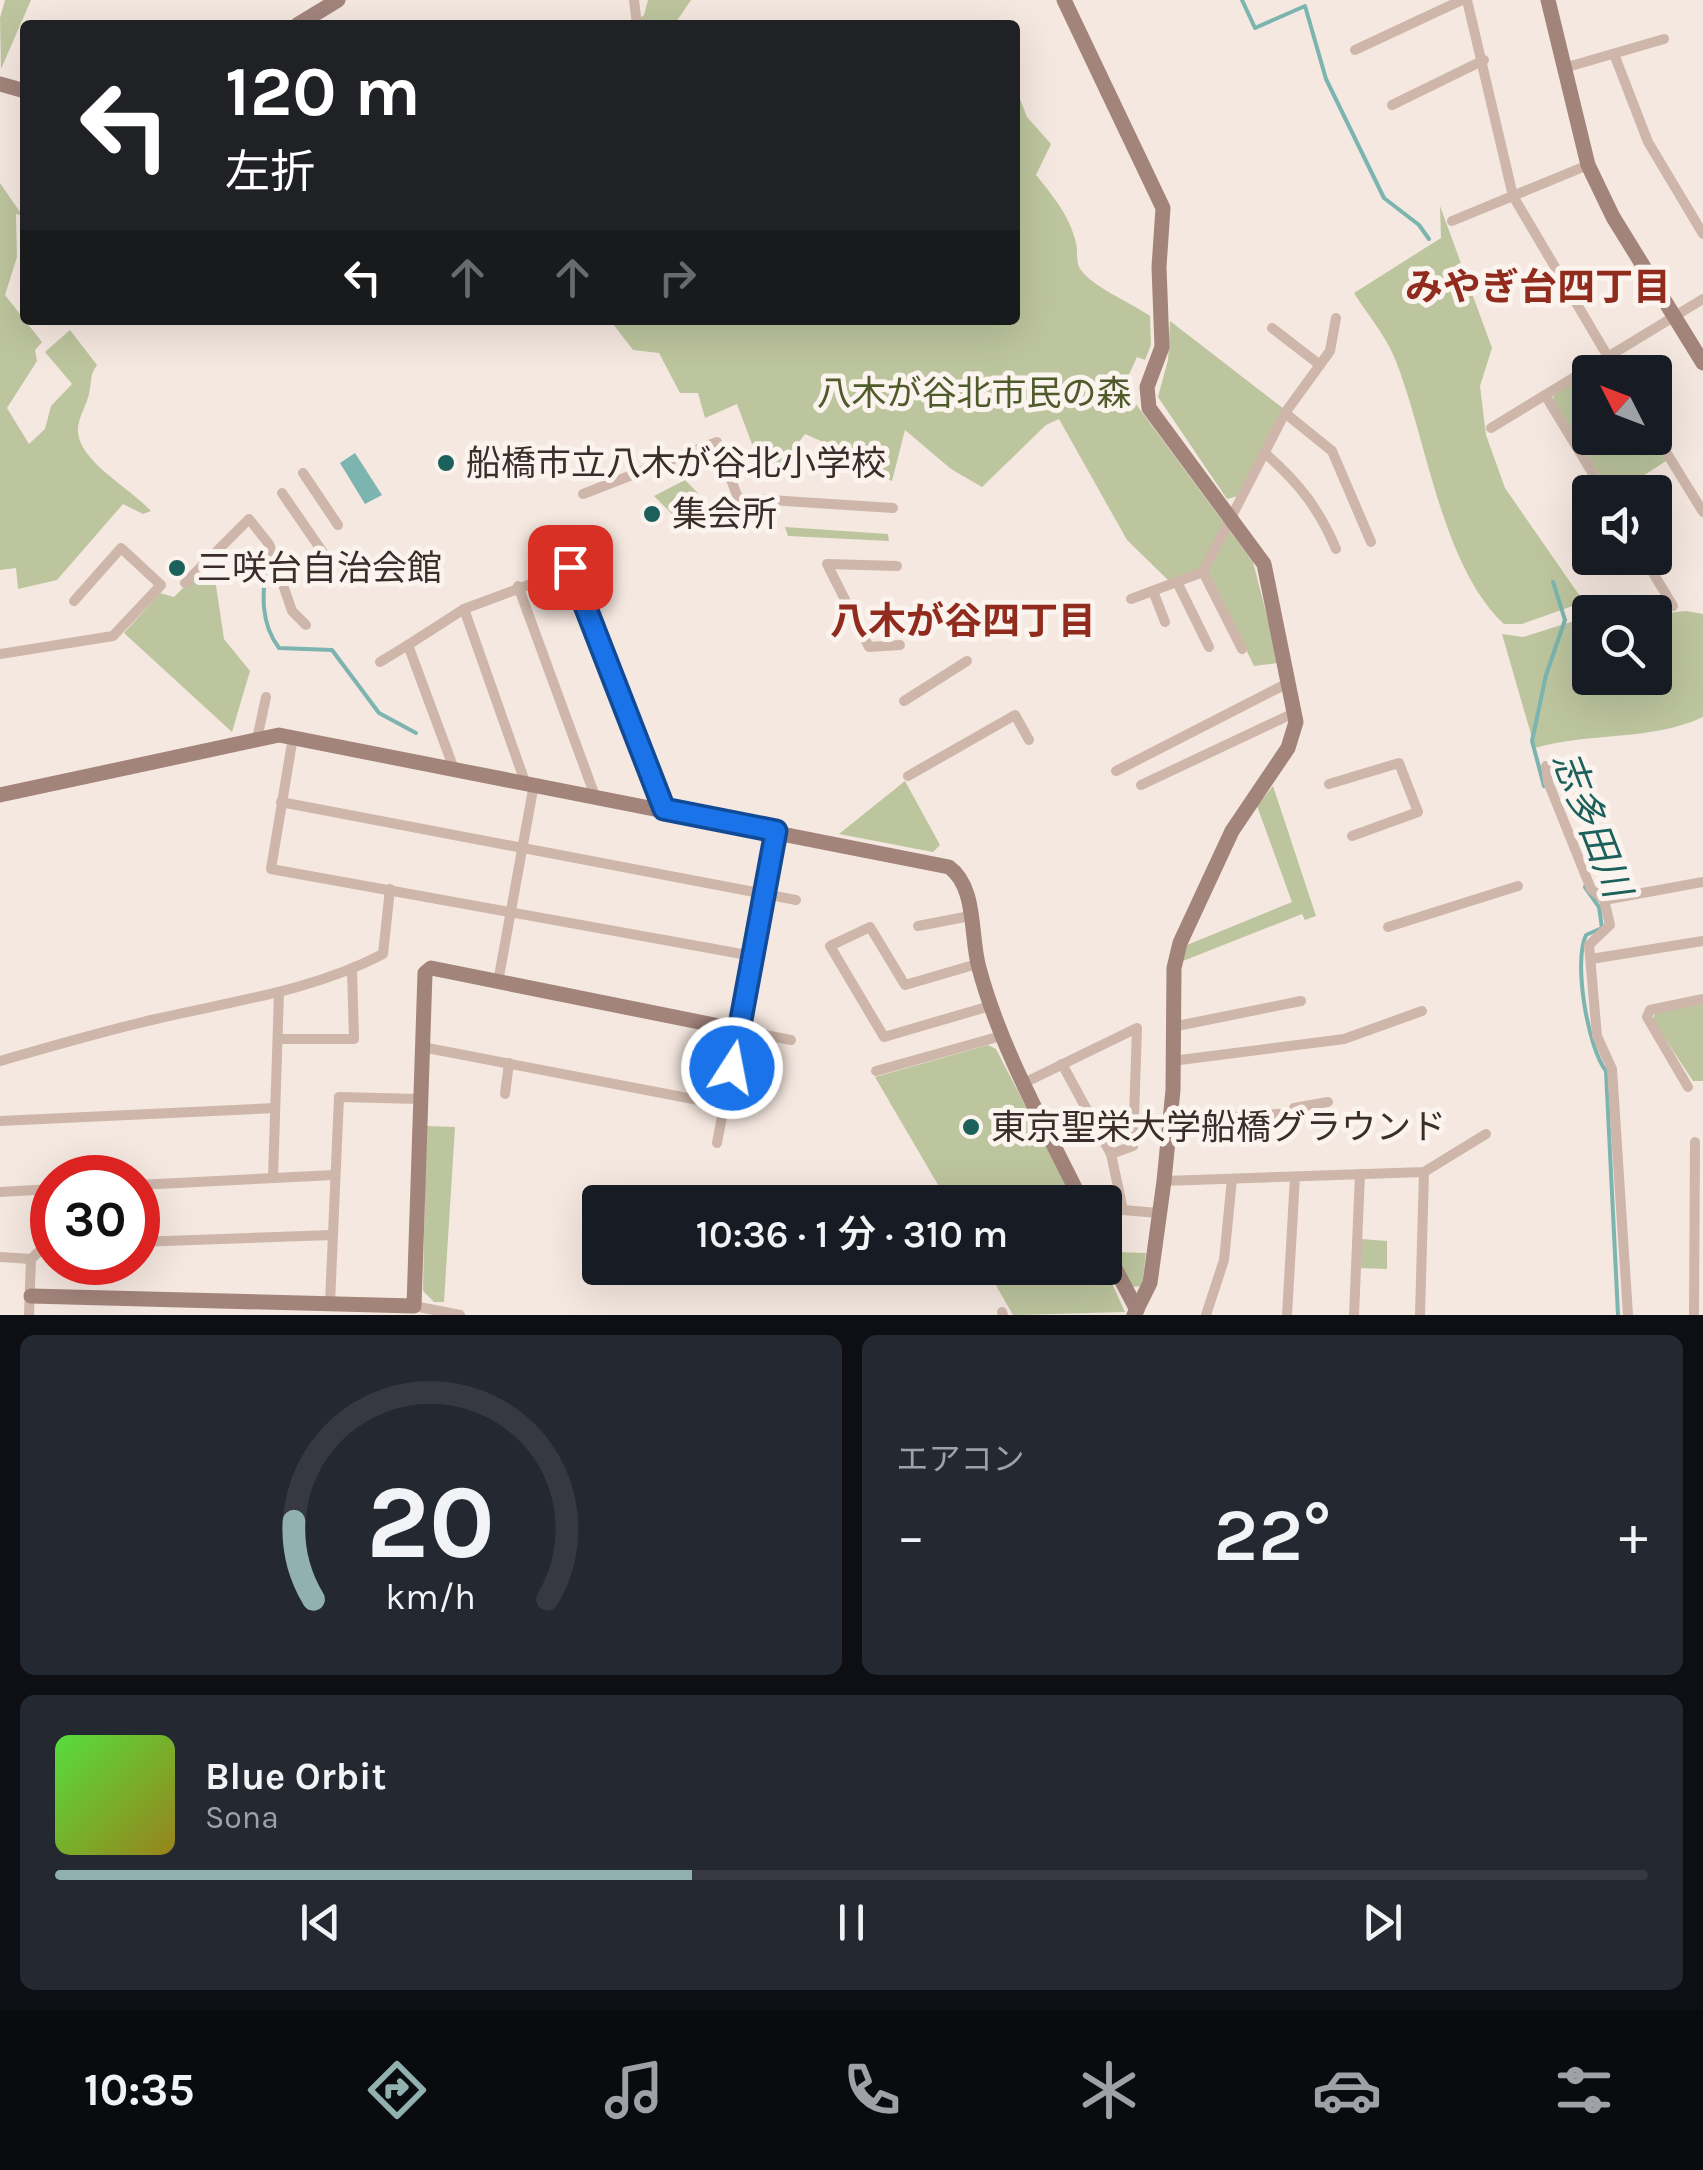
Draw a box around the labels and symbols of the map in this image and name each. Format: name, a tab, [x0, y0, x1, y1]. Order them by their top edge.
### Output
district label: みやぎ台四丁目	[1405, 265, 1671, 310]
north arrow	[1572, 355, 1672, 455]
park label: 八木が谷北市民の森	[816, 373, 1132, 414]
place label: 船橋市立八木が谷北小学校	[466, 443, 886, 484]
marker: 船橋市立八木が谷北小学校	[435, 452, 457, 474]
place label: 集会所	[672, 494, 777, 535]
marker: 集会所	[641, 503, 663, 525]
pin	[528, 525, 613, 610]
place label: 三咲台自治会館	[197, 548, 442, 589]
marker: 三咲台自治会館	[166, 557, 188, 579]
district label: 八木が谷四丁目	[830, 599, 1096, 644]
water label: 志多田川	[1543, 745, 1641, 907]
position arrow	[680, 1016, 784, 1120]
place label: 東京聖栄大学船橋グラウンド	[991, 1107, 1446, 1148]
marker: 東京聖栄大学船橋グラウンド	[960, 1116, 982, 1138]
speed limit sign: 30	[30, 1155, 160, 1285]

